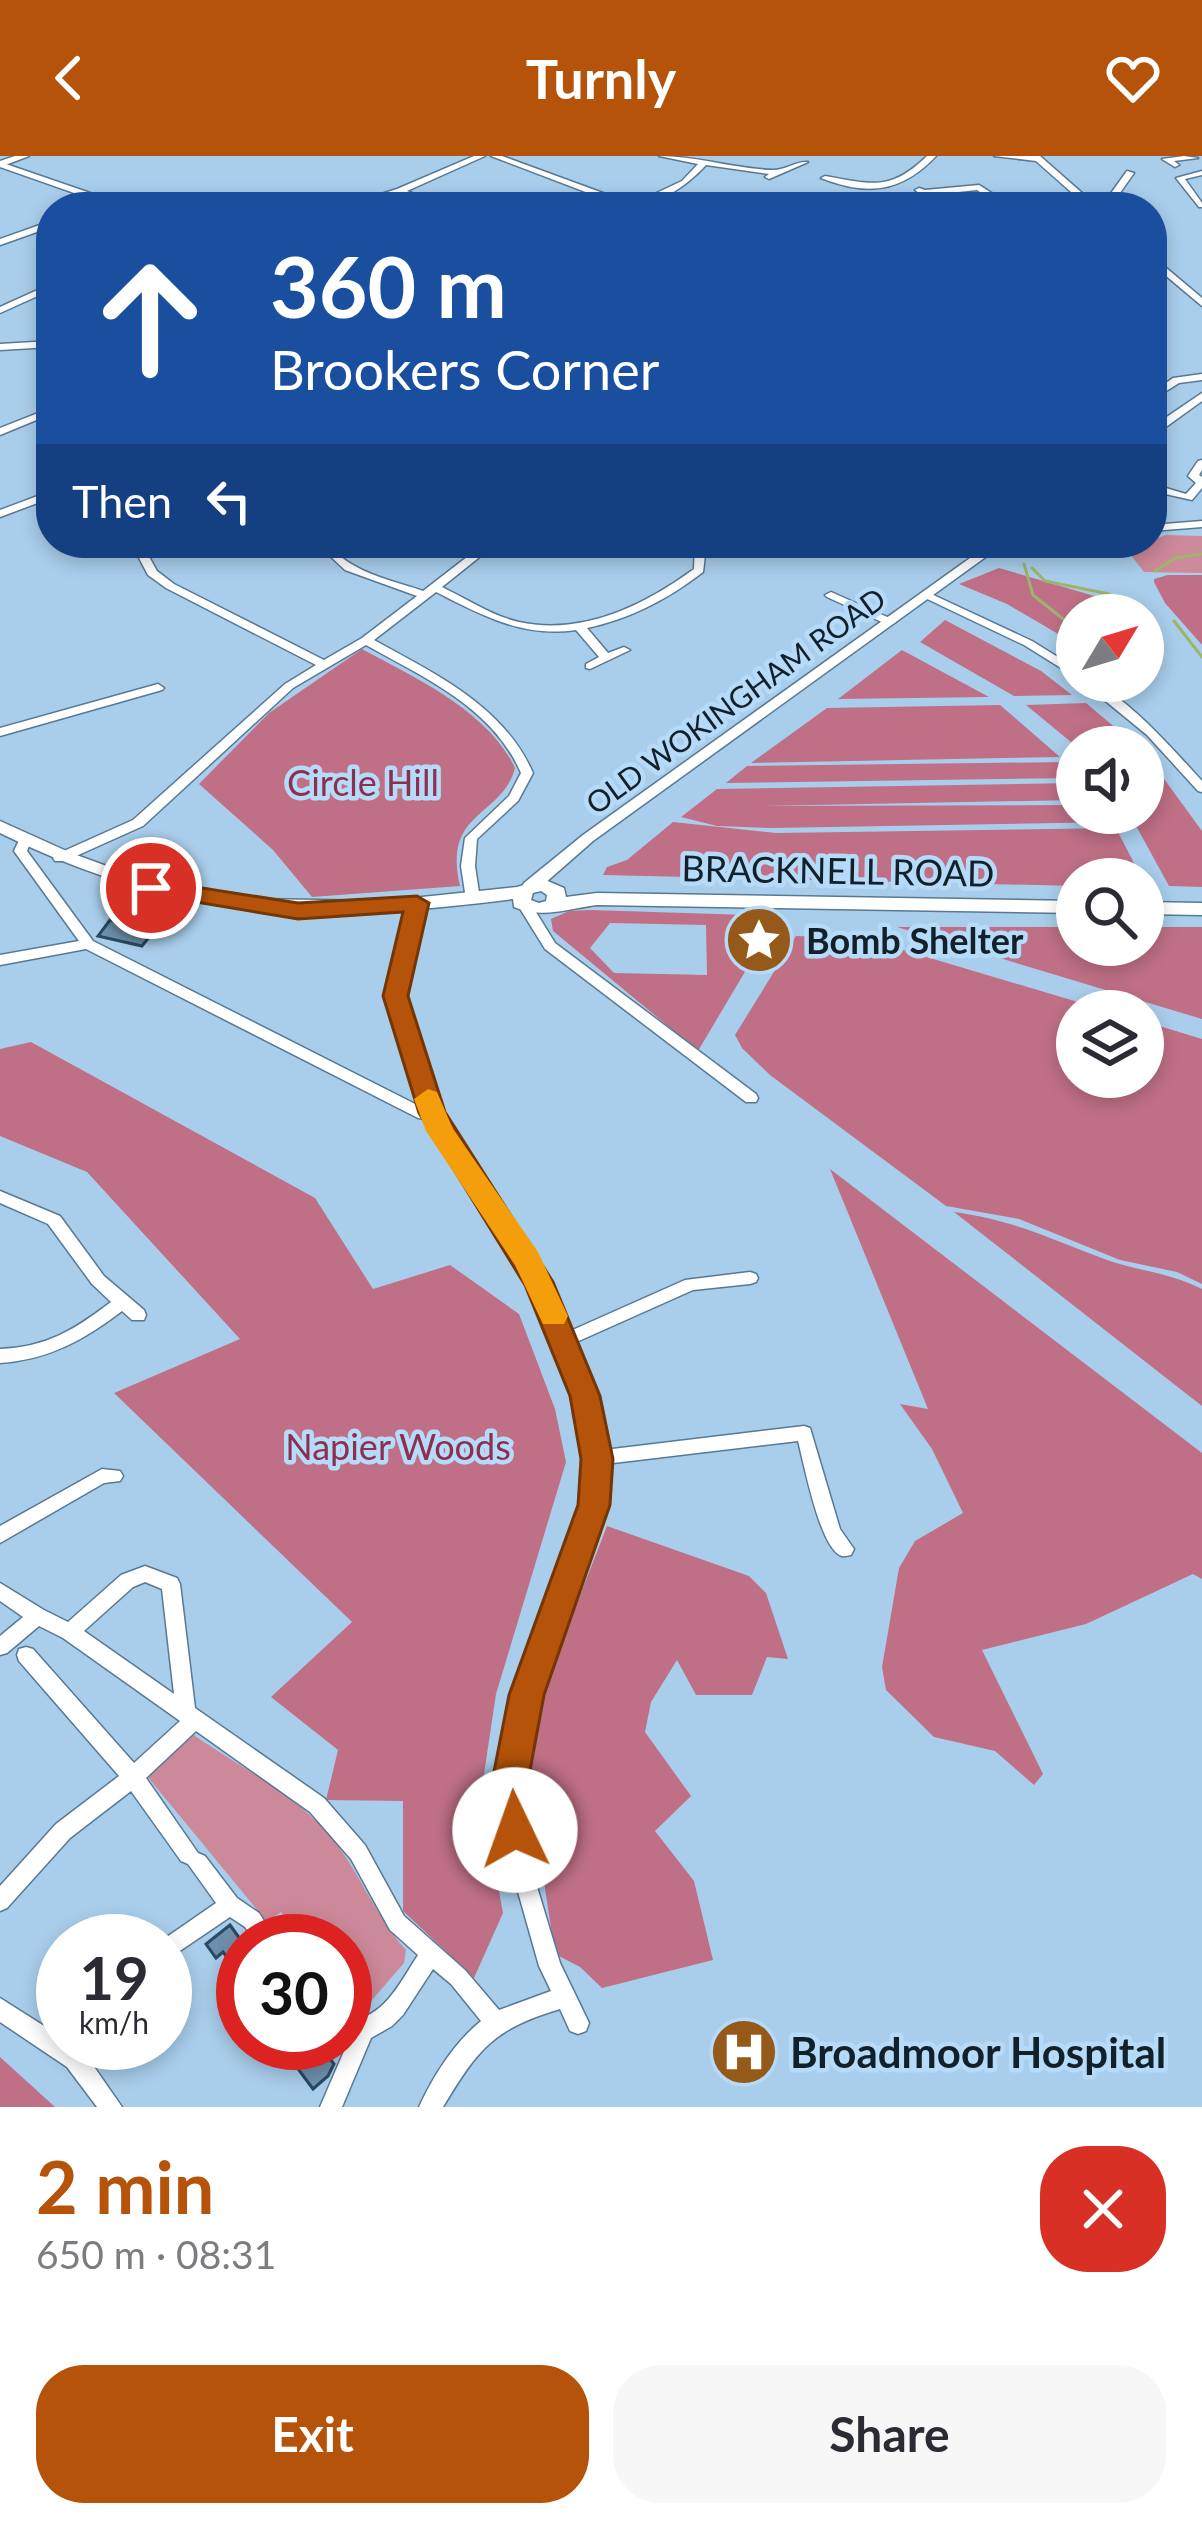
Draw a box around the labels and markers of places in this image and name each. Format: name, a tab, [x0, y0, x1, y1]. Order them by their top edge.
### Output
pin	[100, 837, 202, 939]
place icon: Bomb Shelter	[724, 905, 794, 975]
place label: Bomb Shelter	[806, 918, 1024, 962]
hospital icon: Broadmoor Hospital	[709, 2017, 779, 2087]
place label: Broadmoor Hospital	[790, 2027, 1166, 2077]

